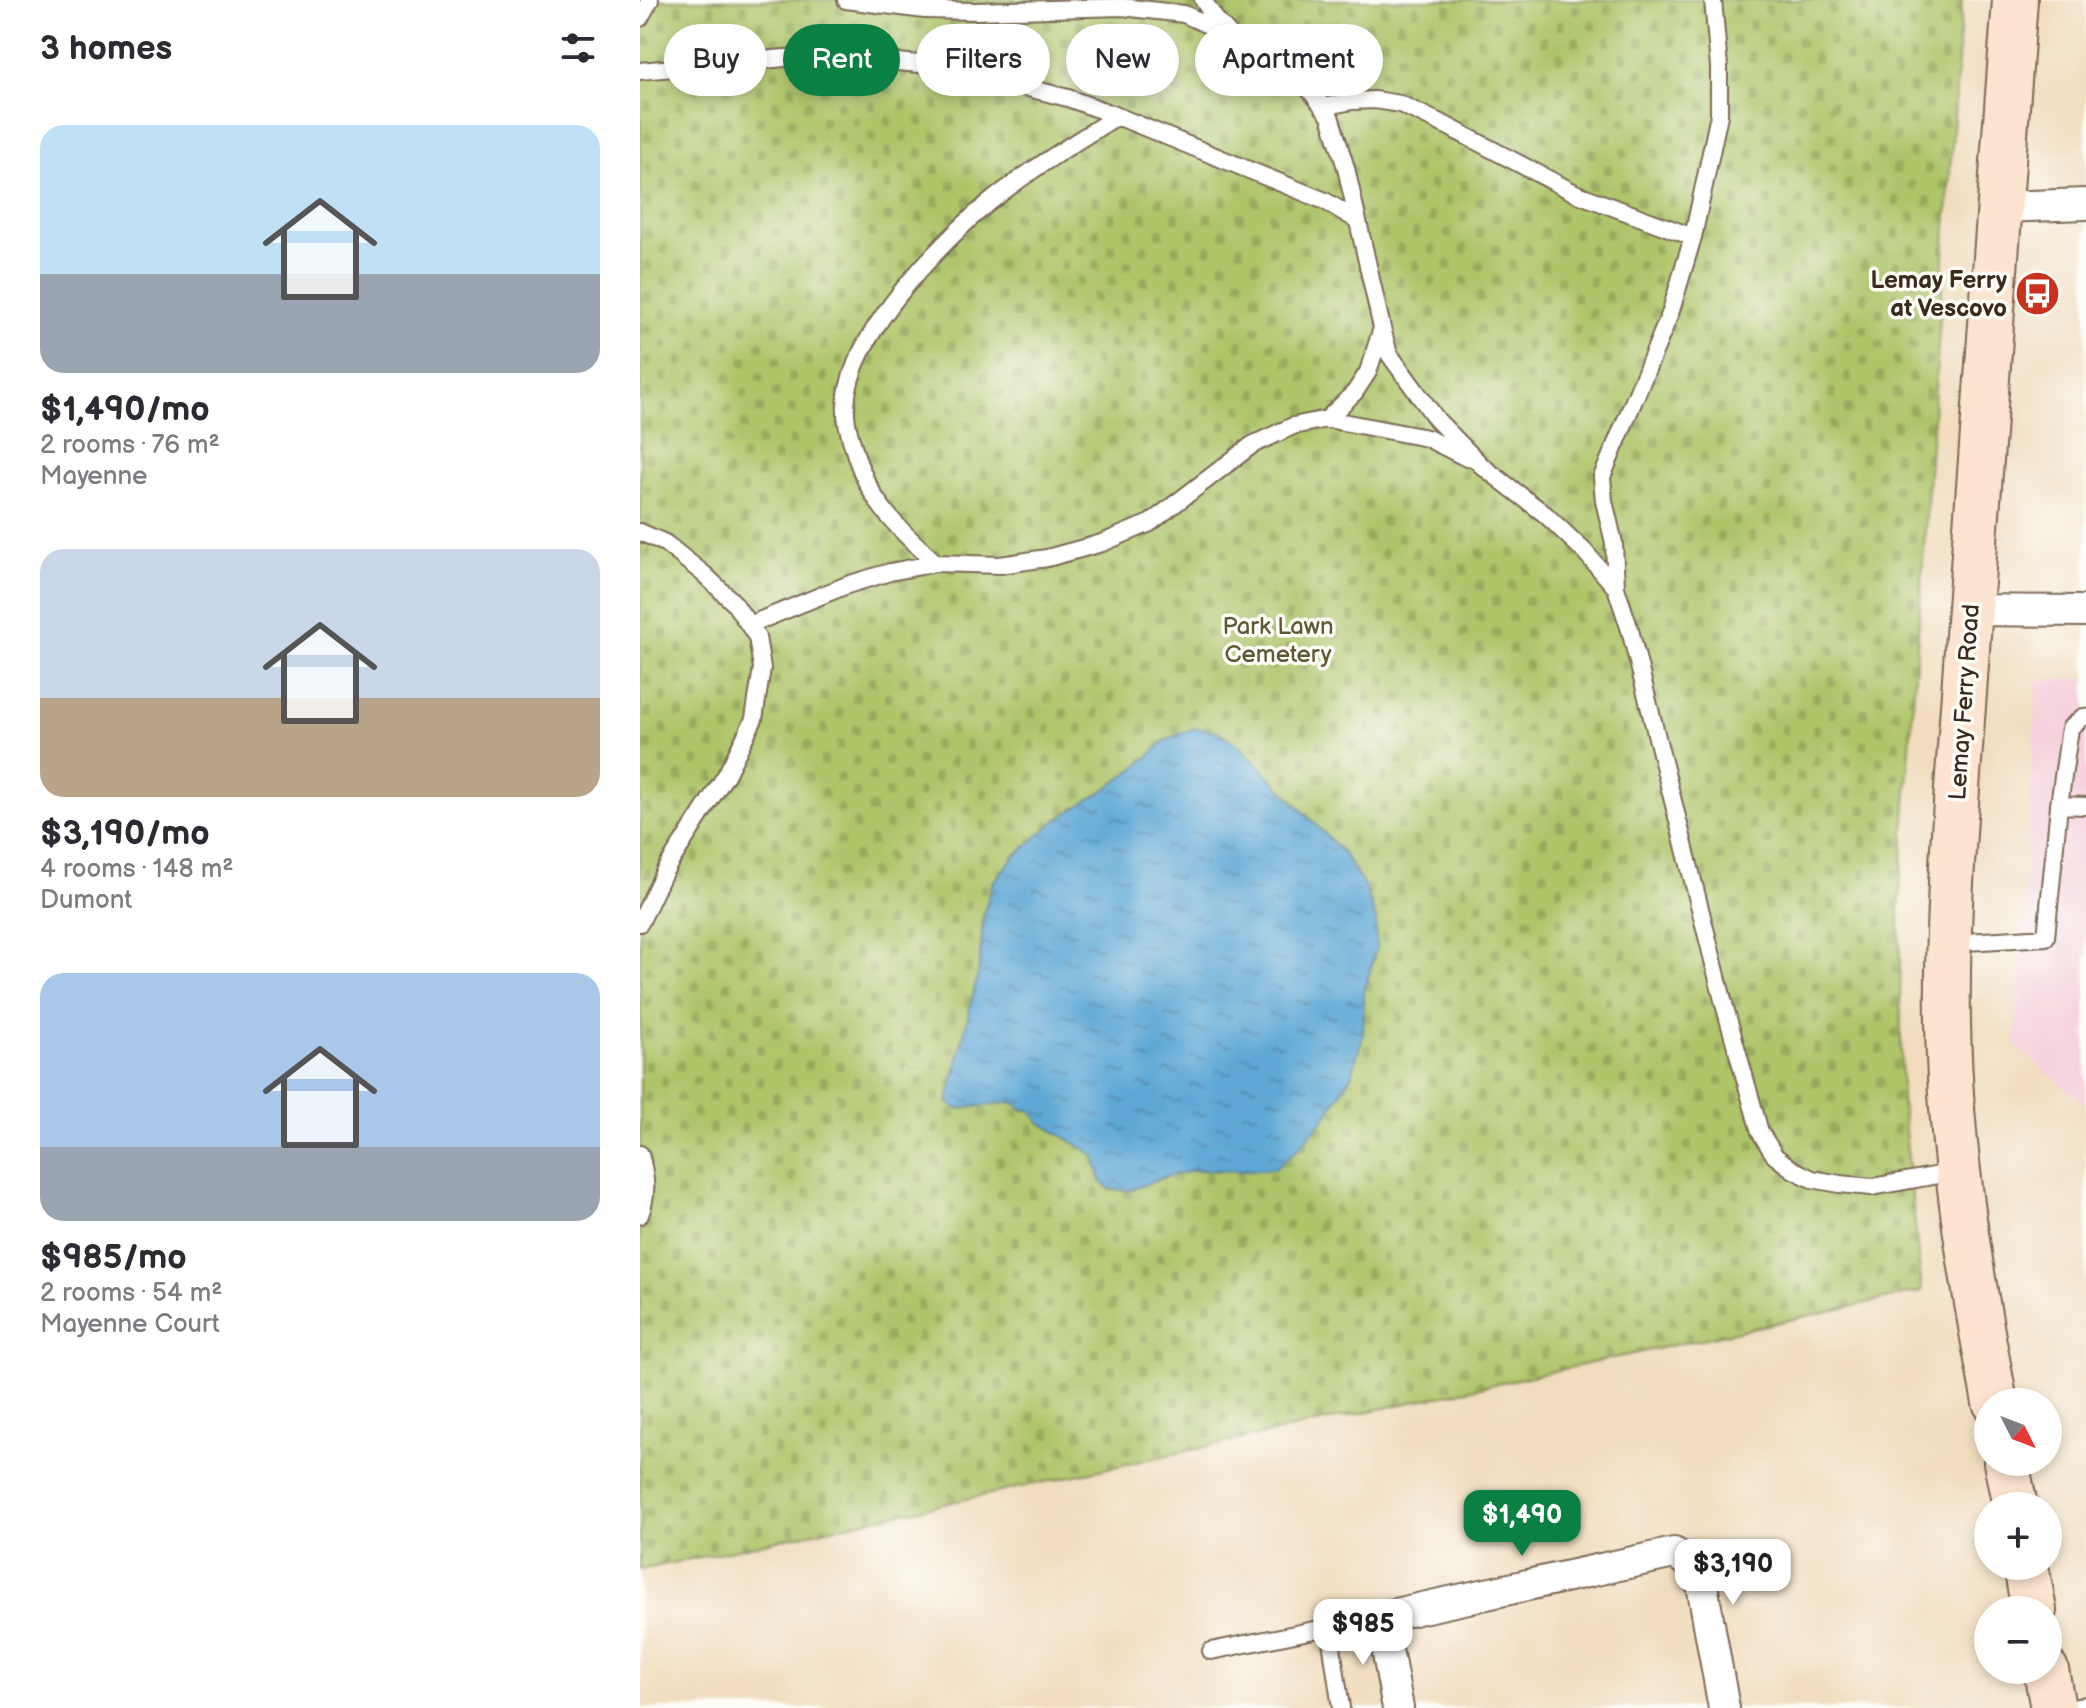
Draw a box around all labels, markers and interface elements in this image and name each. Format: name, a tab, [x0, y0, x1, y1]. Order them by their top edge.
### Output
chip: Buy	[664, 24, 767, 96]
chip: Rent	[783, 24, 900, 96]
chip: Filters	[916, 24, 1050, 96]
chip: New	[1066, 24, 1179, 96]
chip: Apartment	[1195, 24, 1383, 96]
icon: filters	[556, 26, 600, 70]
text: 3 homes	[40, 28, 172, 69]
icon: home	[248, 177, 392, 321]
place label: Lemay Ferry at Vescovo	[1871, 266, 2007, 323]
bus stop icon: Lemay Ferry at Vescovo	[2014, 270, 2062, 318]
text: $1,490/mo	[40, 389, 210, 430]
text: 2 rooms · 76 m²	[40, 430, 220, 461]
text: Mayenne	[40, 461, 147, 492]
icon: home	[248, 601, 392, 745]
street label: Lemay Ferry Road	[1943, 603, 1986, 801]
park label: Park Lawn Cemetery	[1223, 612, 1333, 669]
text: $3,190/mo	[40, 813, 210, 854]
text: 4 rooms · 148 m²	[40, 854, 233, 885]
text: Dumont	[40, 885, 132, 916]
icon: home	[248, 1025, 392, 1169]
text: $985/mo	[40, 1237, 187, 1278]
text: 2 rooms · 54 m²	[40, 1278, 223, 1309]
text: Mayenne Court	[40, 1309, 220, 1340]
north arrow	[1974, 1388, 2062, 1476]
map controls	[1974, 1388, 2062, 1684]
pin: $1,490	[1457, 1490, 1587, 1558]
button: +	[1974, 1492, 2062, 1580]
text: $1,490	[1482, 1500, 1562, 1531]
pin: $3,190	[1668, 1539, 1798, 1607]
text: $3,190	[1693, 1549, 1773, 1580]
button: −	[1974, 1596, 2062, 1684]
pin: $985	[1316, 1599, 1410, 1667]
text: $985	[1332, 1609, 1395, 1640]

